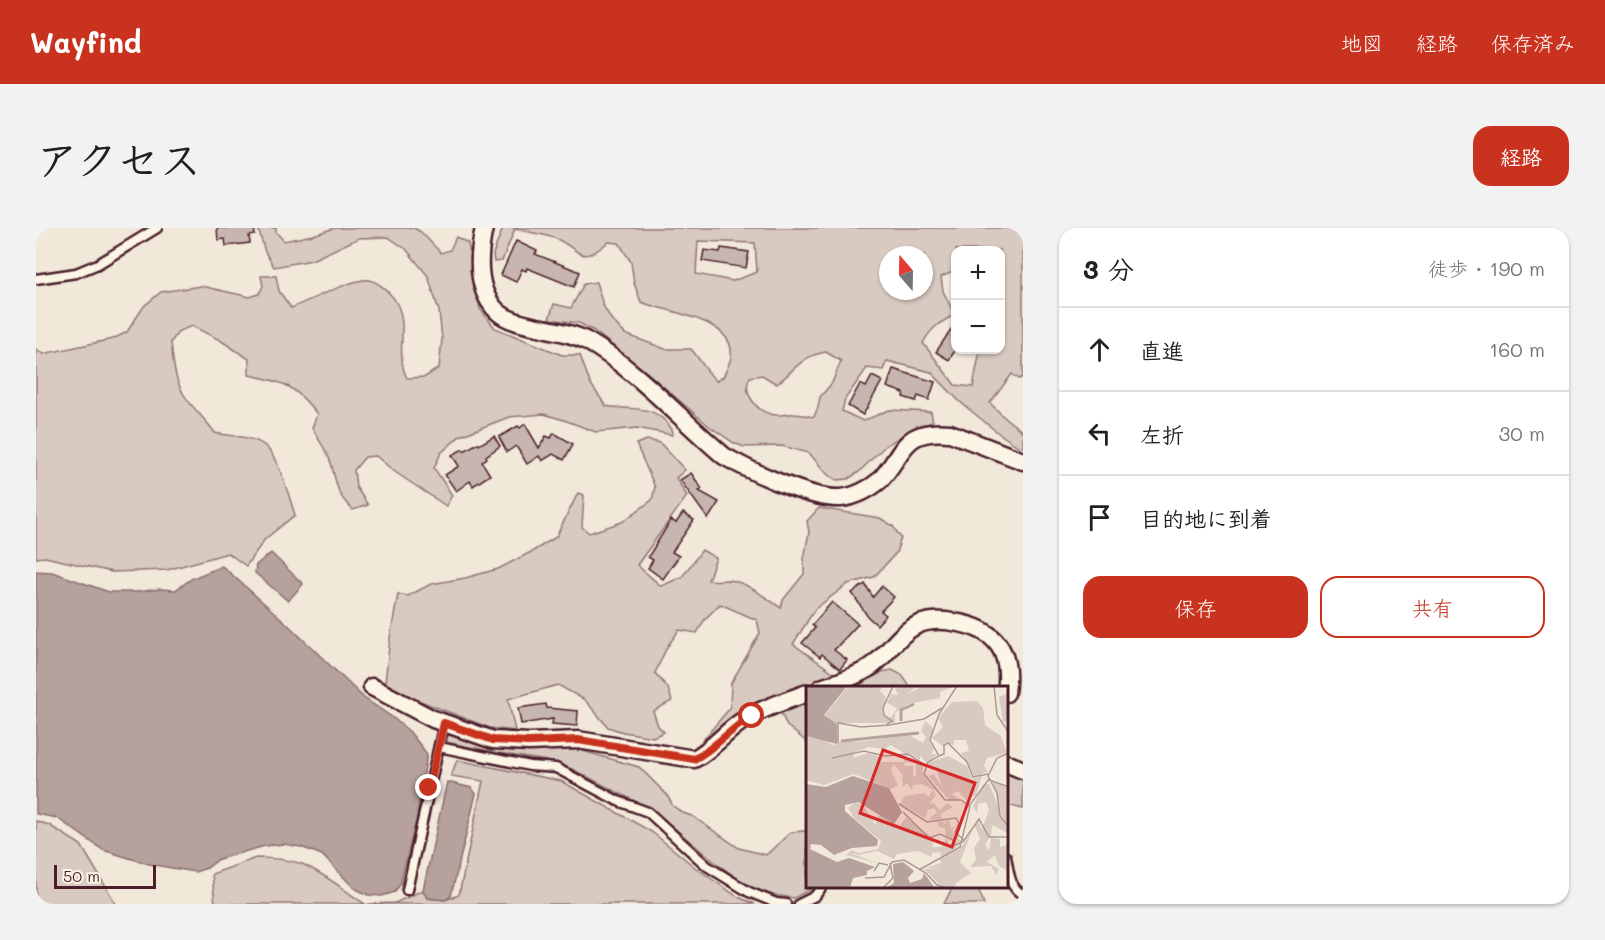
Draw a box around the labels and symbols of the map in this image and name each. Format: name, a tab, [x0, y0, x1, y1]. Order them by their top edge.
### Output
north arrow	[879, 246, 933, 300]
inset map	[806, 686, 1008, 889]
route start	[738, 702, 764, 728]
route end	[415, 774, 441, 800]
scale bar	[54, 862, 156, 890]

